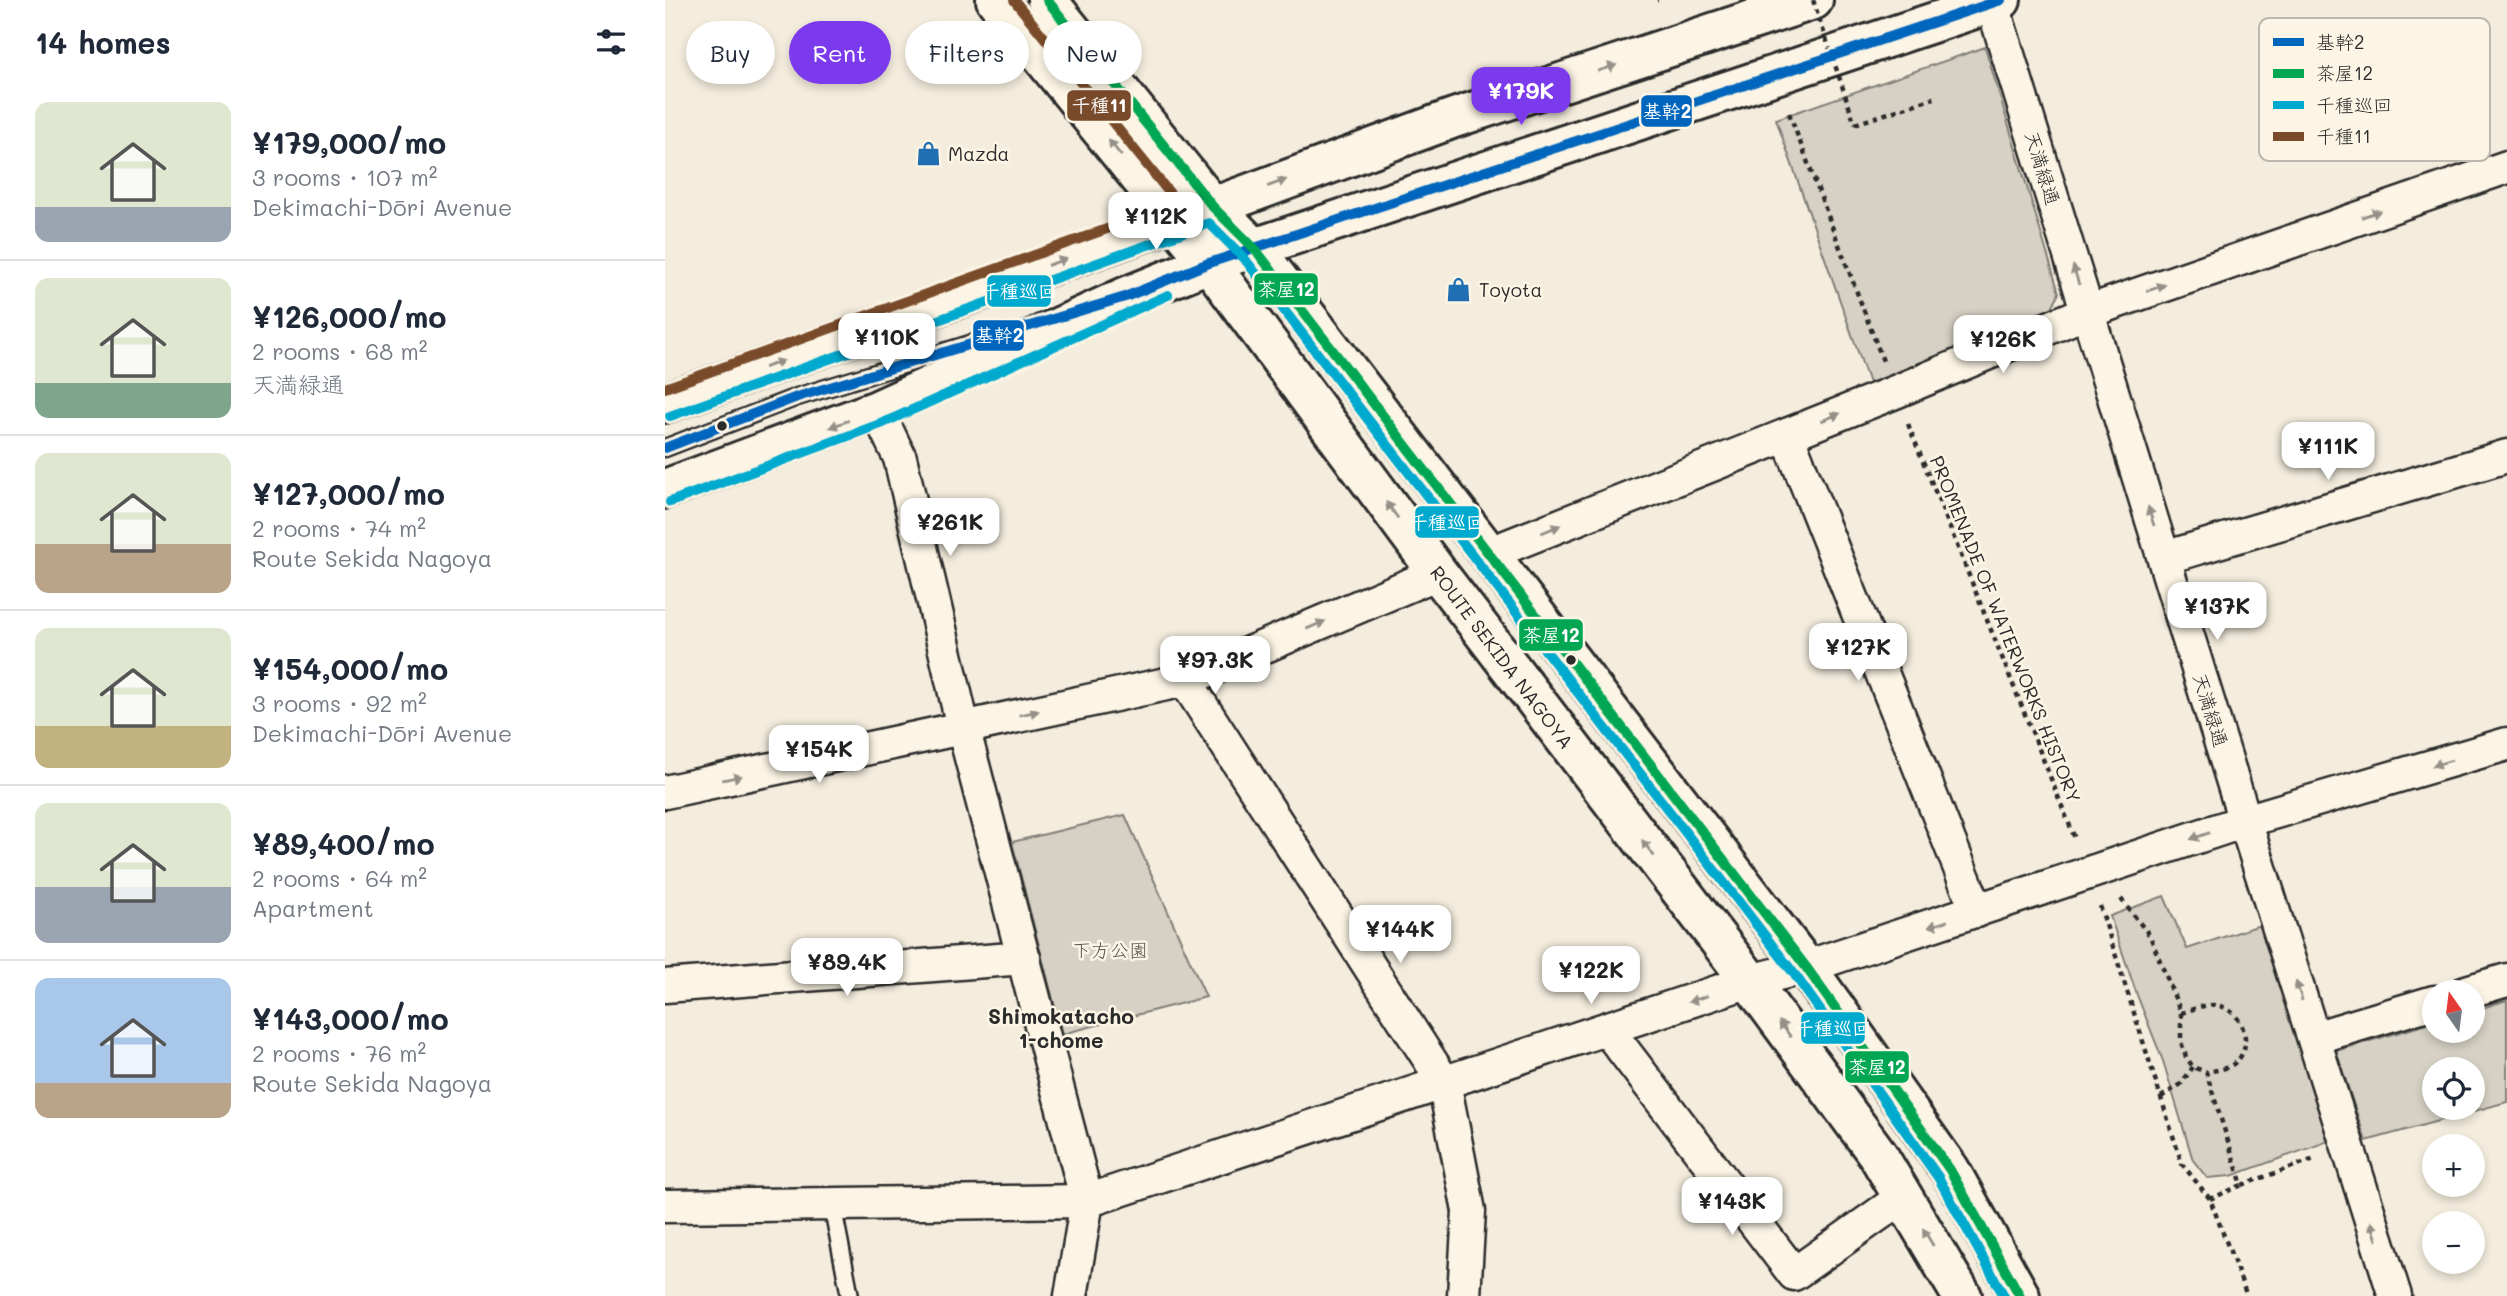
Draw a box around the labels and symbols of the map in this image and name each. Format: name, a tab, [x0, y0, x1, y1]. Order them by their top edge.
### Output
legend	[2259, 18, 2490, 161]
text: 基幹2	[2316, 29, 2365, 54]
text: 茶屋12	[2316, 60, 2373, 85]
one-way arrow	[1597, 62, 1618, 73]
pin: ¥179K	[1472, 68, 1570, 127]
line badge: 千種11	[1066, 89, 1132, 122]
text: 千種11	[1072, 92, 1126, 117]
text: 千種巡回	[2316, 92, 2392, 117]
line badge: 基幹2	[1640, 94, 1693, 128]
text: 基幹2	[1643, 98, 1691, 123]
text: 千種11	[2316, 123, 2371, 148]
street label: 天満緑通	[2020, 128, 2066, 208]
shop icon: Mazda	[914, 139, 942, 167]
one-way arrow	[1108, 139, 1122, 157]
place label: Mazda	[948, 141, 1009, 166]
one-way arrow	[1266, 178, 1287, 189]
pin: ¥112K	[1107, 192, 1205, 252]
one-way arrow	[2361, 208, 2382, 219]
one-way arrow	[1047, 256, 1068, 267]
one-way arrow	[2070, 265, 2080, 286]
line badge: 茶屋12	[1253, 272, 1319, 306]
line badge: 千種巡回	[986, 274, 1052, 308]
shop icon: Toyota	[1445, 275, 1473, 303]
text: 茶屋12	[1257, 276, 1315, 301]
place label: Toyota	[1479, 277, 1542, 302]
text: 千種巡回	[981, 278, 1057, 303]
one-way arrow	[2145, 282, 2166, 293]
pin: ¥110K	[838, 314, 936, 373]
pin: ¥126K	[1954, 316, 2052, 375]
line badge: 基幹2	[972, 319, 1025, 352]
text: 基幹2	[975, 322, 1023, 347]
one-way arrow	[764, 358, 785, 369]
one-way arrow	[1820, 412, 1841, 423]
unlabelled marker	[715, 419, 729, 433]
one-way arrow	[829, 419, 850, 430]
pin: ¥111K	[2279, 422, 2377, 482]
street label: PROMENADE OF WATERWORKS HISTORY	[1925, 452, 2087, 806]
pin: ¥261K	[901, 498, 999, 558]
one-way arrow	[1385, 501, 1399, 520]
line badge: 千種巡回	[1414, 505, 1480, 539]
one-way arrow	[2146, 505, 2156, 526]
text: 千種巡回	[1409, 509, 1485, 534]
one-way arrow	[1541, 523, 1562, 534]
street label: ROUTE SEKIDA NAGOYA	[1425, 560, 1579, 754]
pin: ¥137K	[2168, 582, 2266, 642]
line badge: 茶屋12	[1518, 618, 1584, 652]
one-way arrow	[1305, 619, 1326, 630]
text: 茶屋12	[1522, 622, 1580, 647]
pin: ¥127K	[1809, 624, 1907, 683]
pin: ¥97.3K	[1158, 636, 1272, 696]
unlabelled marker	[1564, 653, 1578, 667]
street label: 天満緑通	[2188, 670, 2234, 750]
one-way arrow	[1018, 707, 1040, 718]
pin: ¥154K	[770, 726, 868, 785]
one-way arrow	[2431, 759, 2452, 769]
one-way arrow	[721, 772, 743, 783]
one-way arrow	[2190, 831, 2211, 842]
one-way arrow	[1641, 839, 1655, 857]
pin: ¥144K	[1351, 906, 1449, 965]
one-way arrow	[1927, 919, 1948, 930]
park label: 下方公園	[1072, 937, 1148, 962]
pin: ¥89.4K	[790, 939, 904, 998]
pin: ¥122K	[1542, 946, 1640, 1006]
one-way arrow	[2293, 980, 2303, 1001]
north arrow	[2422, 980, 2485, 1043]
one-way arrow	[1687, 994, 1708, 1004]
district label: Shimokatacho 1-chome	[988, 1002, 1134, 1053]
line badge: 千種巡回	[1800, 1011, 1866, 1045]
text: 千種巡回	[1795, 1015, 1871, 1040]
one-way arrow	[1778, 1020, 1792, 1038]
line badge: 茶屋12	[1844, 1050, 1910, 1084]
text: 茶屋12	[1848, 1054, 1906, 1079]
pin: ¥143K	[1683, 1178, 1781, 1237]
one-way arrow	[2369, 1220, 2379, 1241]
one-way arrow	[1921, 1227, 1934, 1246]

